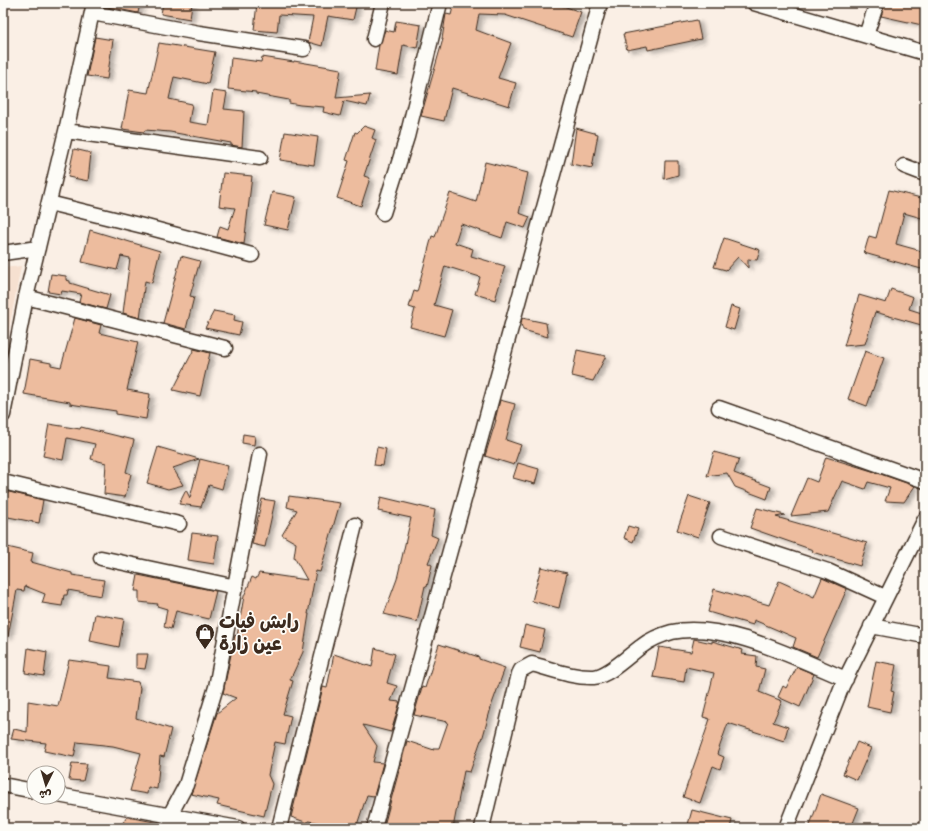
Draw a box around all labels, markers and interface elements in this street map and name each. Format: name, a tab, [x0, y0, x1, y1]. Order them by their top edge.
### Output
place label: رابش فيات عين زارة	[219, 610, 299, 656]
shop icon: رابش فيات عين زارة	[194, 622, 216, 650]
north arrow	[26, 765, 66, 805]
text: ش	[38, 787, 52, 802]

